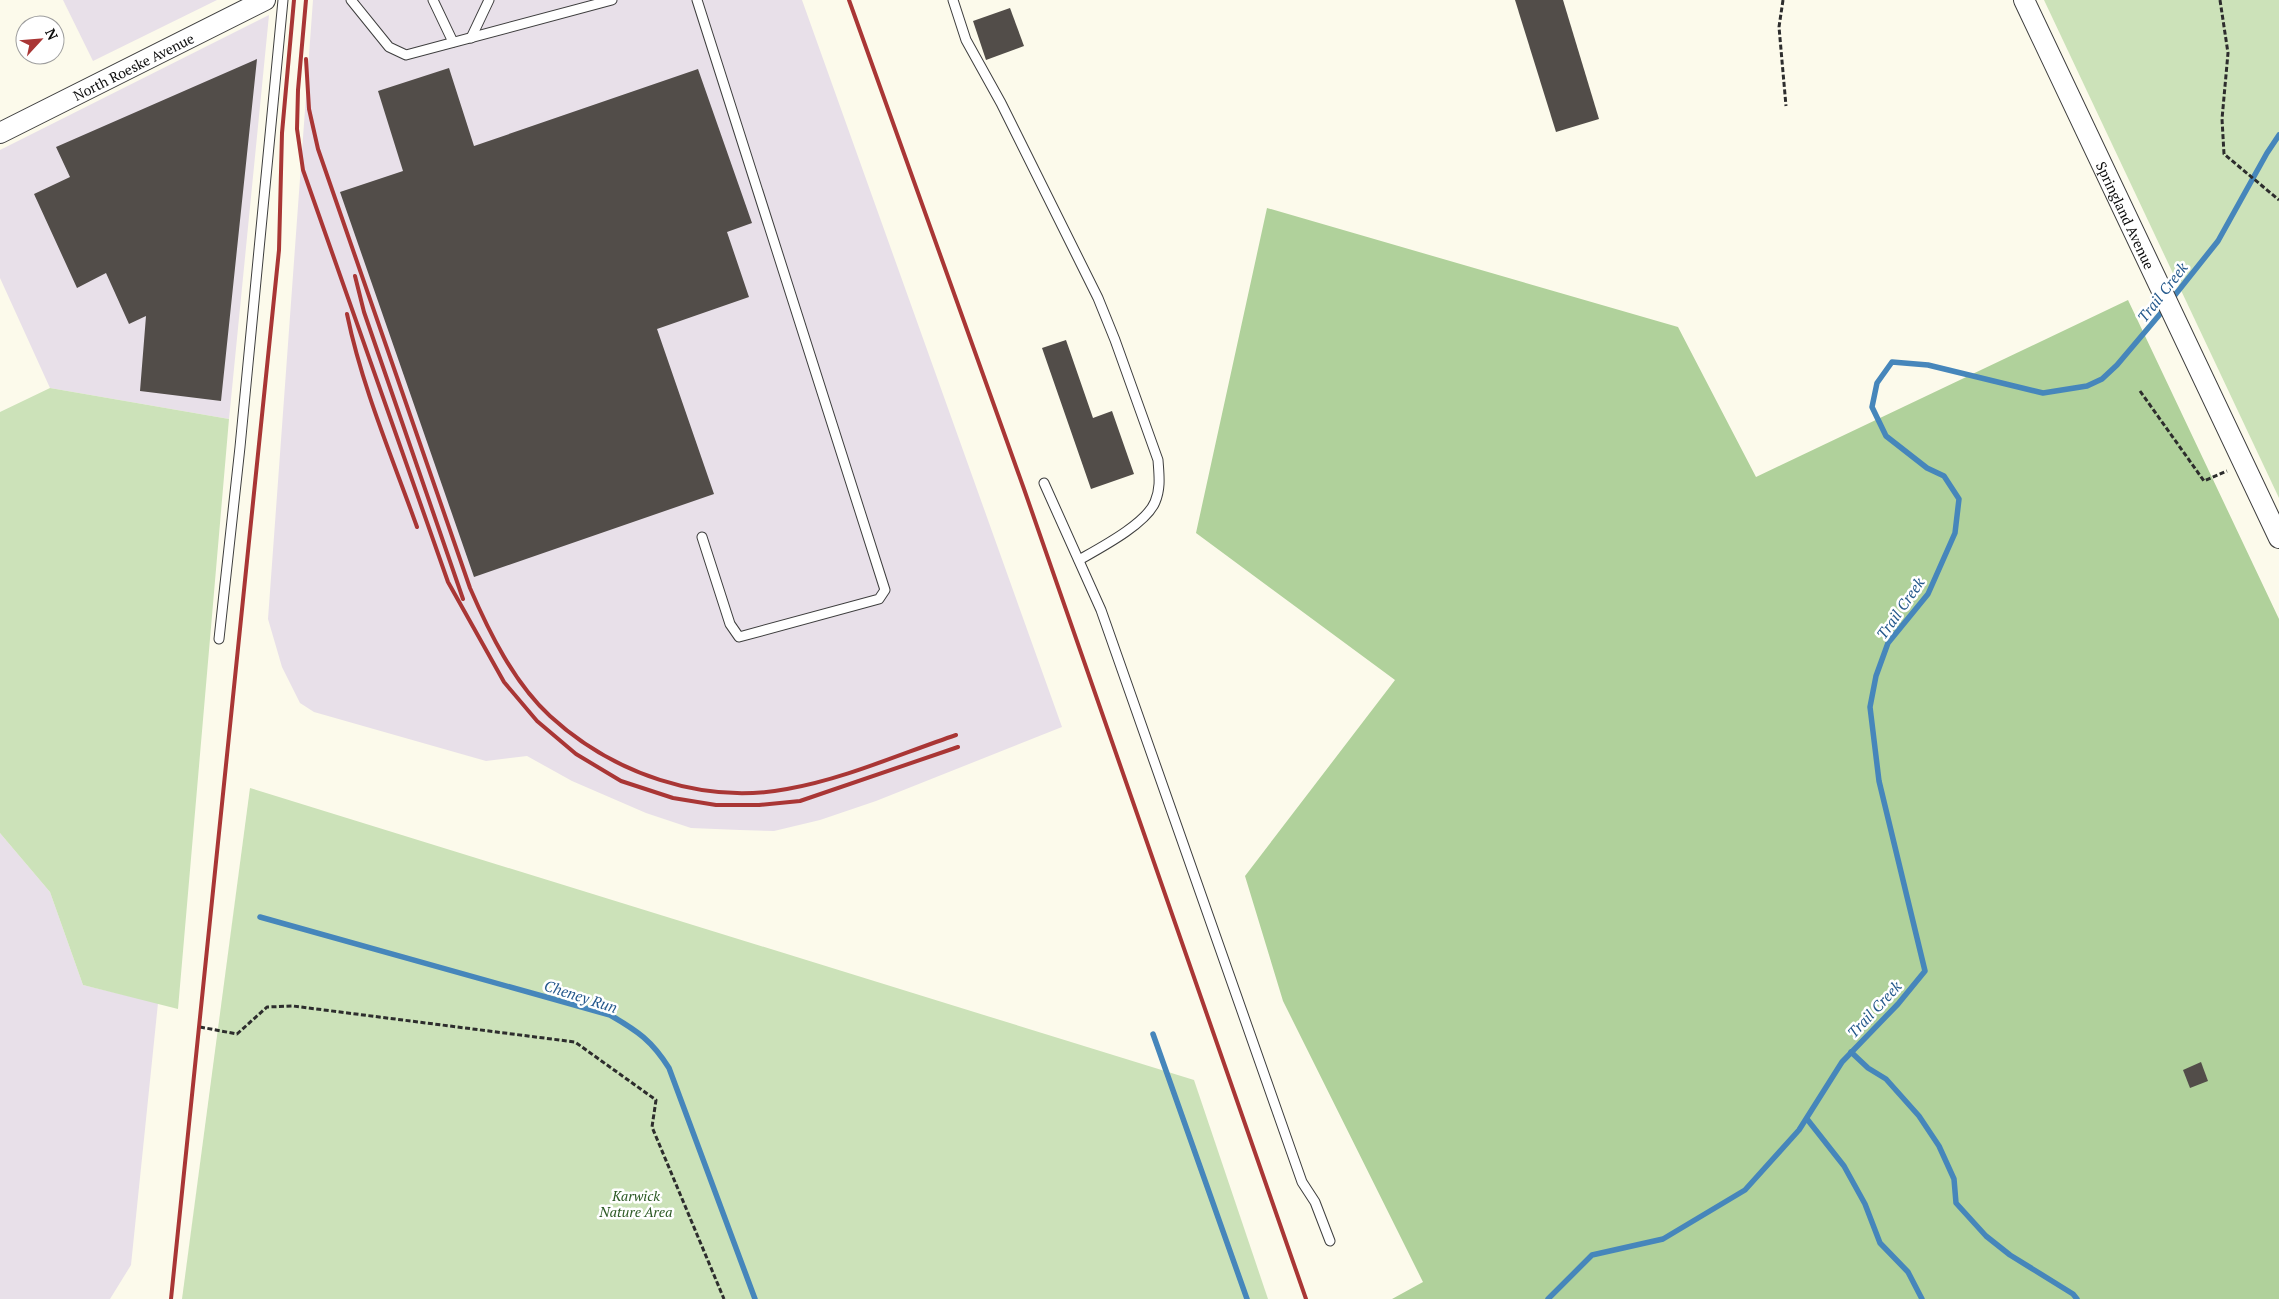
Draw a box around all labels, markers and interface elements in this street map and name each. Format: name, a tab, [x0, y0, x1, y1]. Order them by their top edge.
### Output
north arrow	[15, 15, 65, 65]
text: N	[41, 25, 63, 43]
street label: North Roeske Avenue	[70, 28, 197, 104]
street label: Springland Avenue	[2092, 158, 2160, 272]
water label: Trail Creek	[2132, 257, 2192, 326]
water label: Trail Creek	[1872, 573, 1929, 643]
water label: Cheney Run	[542, 975, 620, 1017]
water label: Trail Creek	[1843, 976, 1906, 1042]
park label: Karwick Nature Area	[598, 1186, 673, 1221]

